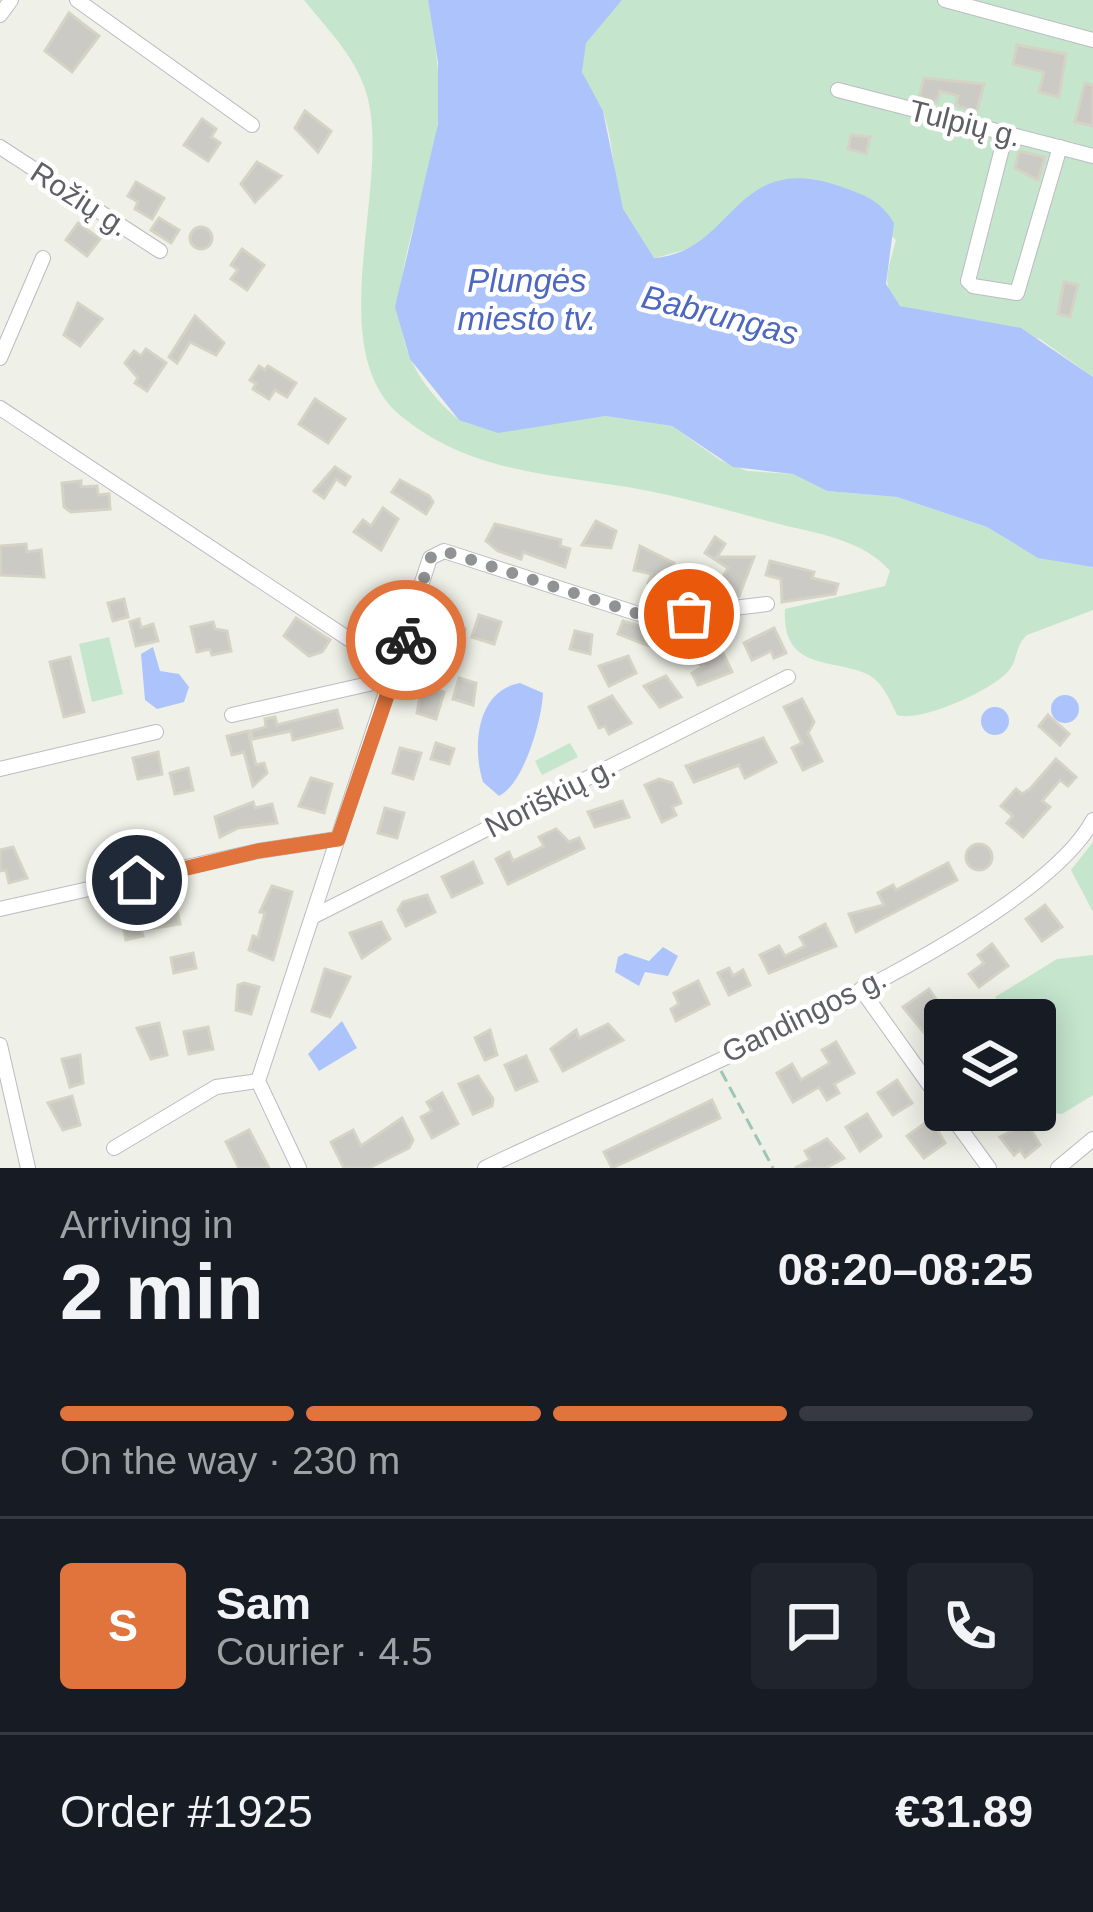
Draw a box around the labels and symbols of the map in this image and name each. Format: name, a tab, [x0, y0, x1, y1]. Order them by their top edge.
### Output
street label: Tulpių g.	[906, 93, 1024, 153]
street label: Rožių g.	[25, 155, 135, 243]
water label: Plungės miesto tv.	[458, 262, 596, 337]
water label: Babrungas	[638, 278, 802, 352]
pin	[638, 563, 740, 665]
courier	[346, 580, 466, 700]
street label: Noriškių g.	[479, 750, 621, 844]
pin	[86, 829, 188, 931]
street label: Gandingos g.	[717, 961, 891, 1069]

